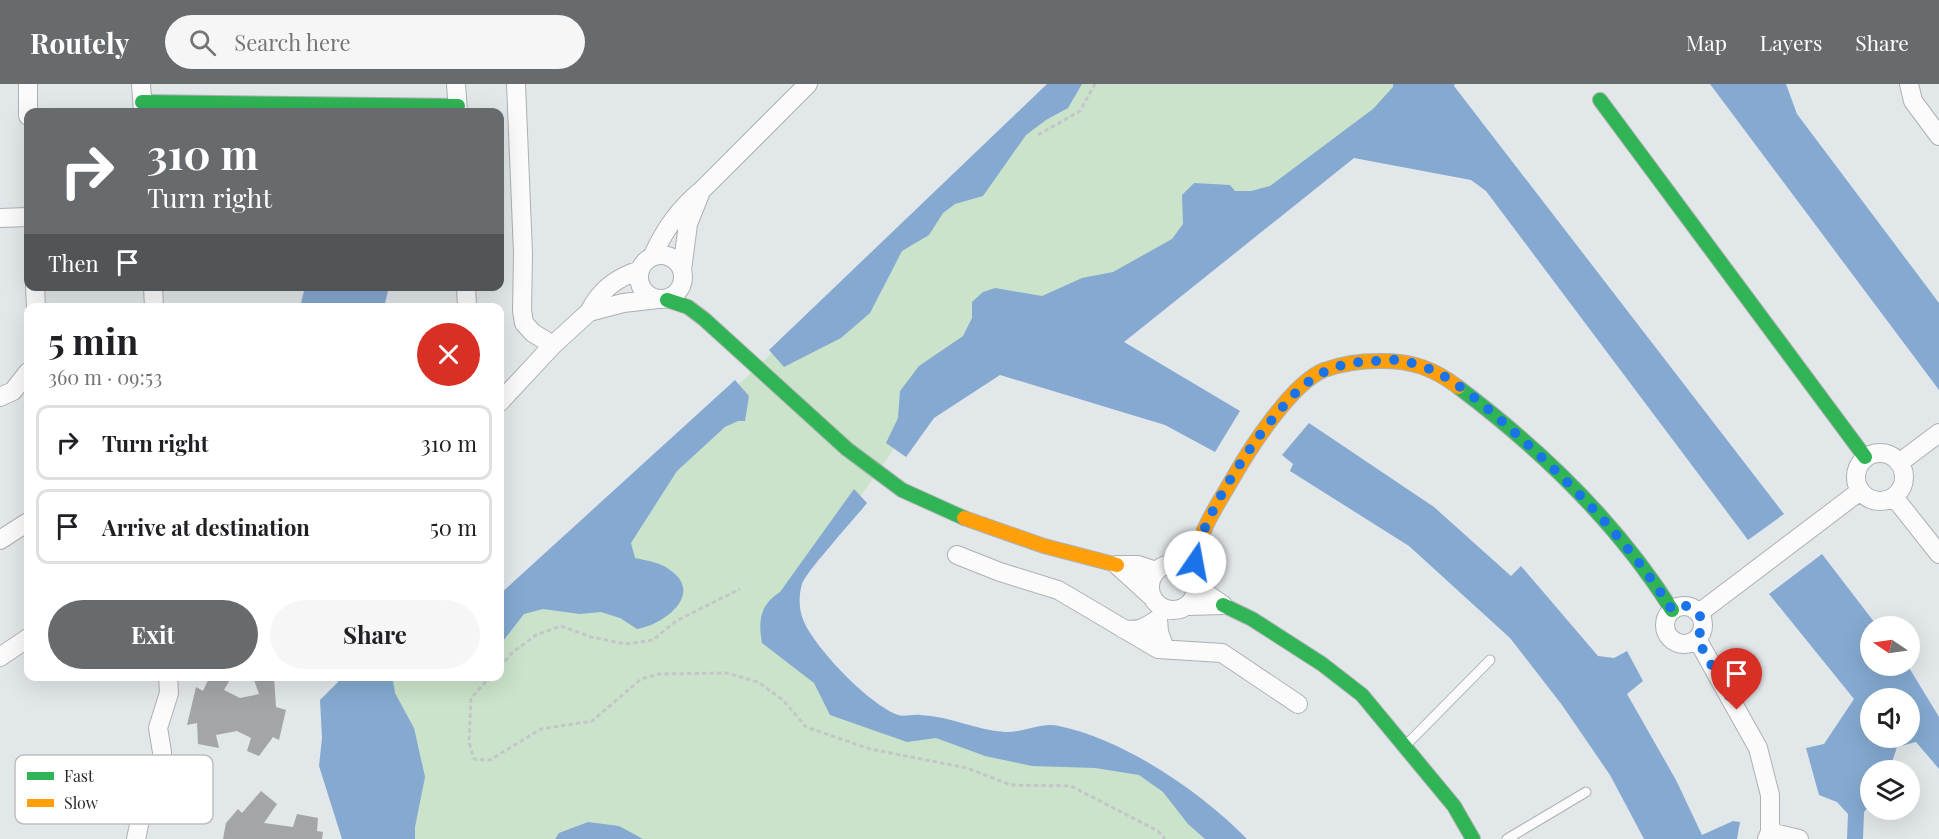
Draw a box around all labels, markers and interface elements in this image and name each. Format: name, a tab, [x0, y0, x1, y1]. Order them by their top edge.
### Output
search box	[165, 15, 585, 69]
text: Routely	[30, 24, 129, 61]
icon: search	[186, 26, 219, 59]
text: Search here	[234, 27, 351, 57]
text: Map	[1686, 28, 1727, 56]
text: Layers	[1760, 28, 1822, 56]
text: Share	[1855, 28, 1909, 56]
text: 310 m	[147, 125, 258, 181]
icon: right	[48, 132, 126, 210]
text: Turn right	[147, 179, 272, 215]
icon: arrive	[111, 246, 144, 279]
text: Then	[48, 248, 99, 278]
text: 5 min	[48, 316, 138, 364]
button: close	[417, 323, 480, 386]
text: 360 m · 09:53	[48, 363, 162, 390]
icon: right	[51, 426, 84, 459]
text: Turn right	[102, 428, 208, 458]
text: 310 m	[421, 428, 477, 458]
icon: arrive	[51, 510, 84, 543]
text: Arrive at destination	[102, 512, 310, 542]
text: 50 m	[430, 512, 477, 542]
position arrow	[1163, 530, 1227, 594]
button: Exit	[48, 600, 258, 669]
button: Share	[270, 600, 480, 669]
north arrow	[1860, 616, 1920, 676]
map controls	[1860, 616, 1920, 820]
pin	[1711, 648, 1762, 710]
icon: arrive	[1720, 657, 1753, 690]
button: sound	[1860, 688, 1920, 748]
legend	[15, 755, 213, 824]
button: layers	[1860, 760, 1920, 820]
text: Fast	[64, 765, 94, 786]
text: Slow	[64, 792, 99, 813]

